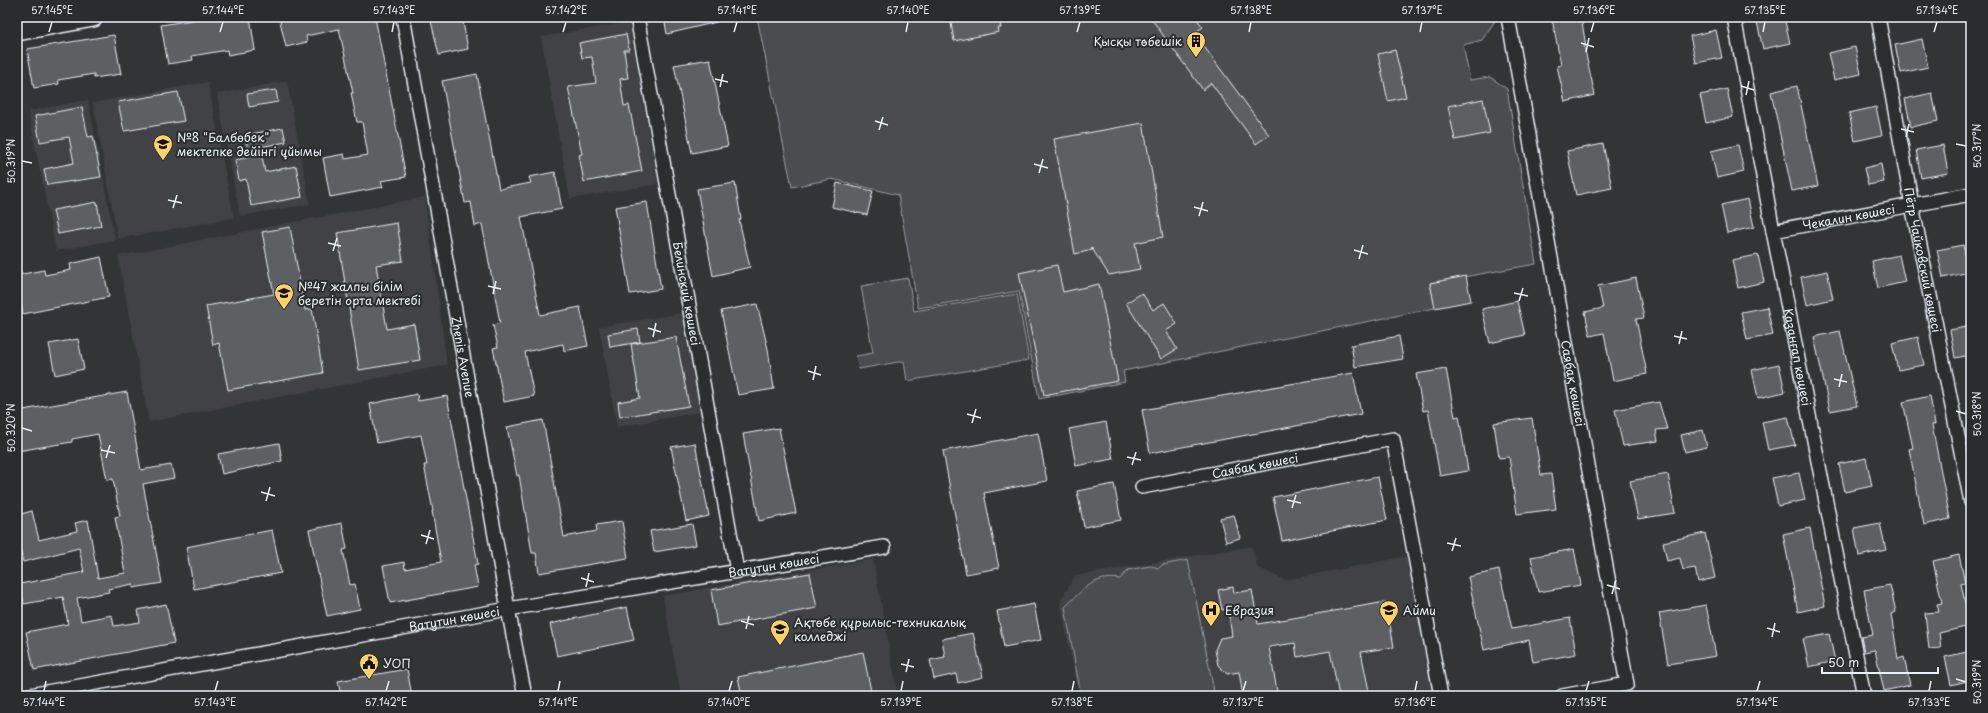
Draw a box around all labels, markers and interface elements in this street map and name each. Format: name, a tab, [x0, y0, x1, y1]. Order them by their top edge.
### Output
text: 57.145°E	[31, 2, 73, 17]
text: 57.144°E	[202, 2, 244, 17]
text: 57.143°E	[373, 2, 415, 17]
text: 57.142°E	[545, 2, 587, 17]
text: 57.141°E	[717, 2, 757, 17]
text: 57.140°E	[886, 2, 930, 17]
text: 57.139°E	[1059, 2, 1101, 17]
text: 57.138°E	[1230, 2, 1272, 17]
text: 57.137°E	[1401, 2, 1443, 17]
text: 57.136°E	[1573, 2, 1615, 17]
text: 57.135°E	[1744, 2, 1786, 17]
text: 57.134°E	[1916, 2, 1958, 17]
building icon: Қысқы төбешік	[1185, 30, 1207, 58]
place label: Қысқы төбешік	[1094, 32, 1183, 50]
text: 50.317°N	[1969, 124, 1984, 168]
place label: №8 "Балбөбек" мектепке дейінгі ұйымы	[177, 128, 322, 160]
school or university icon: №8 "Балбөбек" мектепке дейінгі ұйымы	[152, 133, 174, 161]
text: 50.319°N	[3, 138, 18, 183]
street label: Пётр Чайковский көшесі	[1900, 186, 1946, 334]
street label: Чекалин көшесі	[1801, 199, 1896, 234]
street label: Белинский көшесі	[669, 240, 705, 347]
place label: №47 жалпы білім беретін орта мектебі	[298, 277, 421, 309]
school or university icon: №47 жалпы білім беретін орта мектебі	[273, 282, 295, 310]
street label: Қазанғап көшесі	[1779, 307, 1816, 407]
street label: Zhenis Avenue	[447, 315, 479, 399]
street label: Саябақ көшесі	[1557, 339, 1590, 428]
text: 50.318°N	[1969, 391, 1984, 437]
text: 50.320°N	[3, 403, 18, 452]
street label: Саябақ көшесі	[1210, 448, 1300, 482]
street label: Ватутин көшесі	[727, 549, 821, 582]
hospital icon: Евразия	[1200, 599, 1222, 627]
school or university icon: Айми	[1378, 599, 1400, 627]
place label: Евразия	[1225, 601, 1274, 619]
place label: Айми	[1403, 601, 1436, 619]
street label: Ватутин көшесі	[407, 602, 501, 636]
place label: Ақтөбе құрылыс-техникалық колледжі	[794, 613, 967, 645]
school or university icon: Ақтөбе құрылыс-техникалық колледжі	[769, 618, 791, 646]
scale bar	[1822, 649, 1938, 675]
public building icon: УОП	[358, 652, 380, 680]
text: 50 m	[1828, 653, 1859, 671]
place label: УОП	[383, 654, 411, 672]
text: 50.319°N	[1969, 659, 1984, 704]
text: 57.144°E	[23, 694, 65, 709]
text: 57.143°E	[194, 694, 236, 709]
text: 57.142°E	[365, 694, 407, 709]
text: 57.141°E	[538, 694, 578, 709]
text: 57.140°E	[707, 694, 751, 709]
text: 57.139°E	[880, 694, 922, 709]
text: 57.138°E	[1051, 694, 1093, 709]
text: 57.137°E	[1222, 694, 1264, 709]
text: 57.136°E	[1394, 694, 1436, 709]
text: 57.135°E	[1565, 694, 1607, 709]
text: 57.134°E	[1736, 694, 1778, 709]
text: 57.133°E	[1908, 694, 1950, 709]

